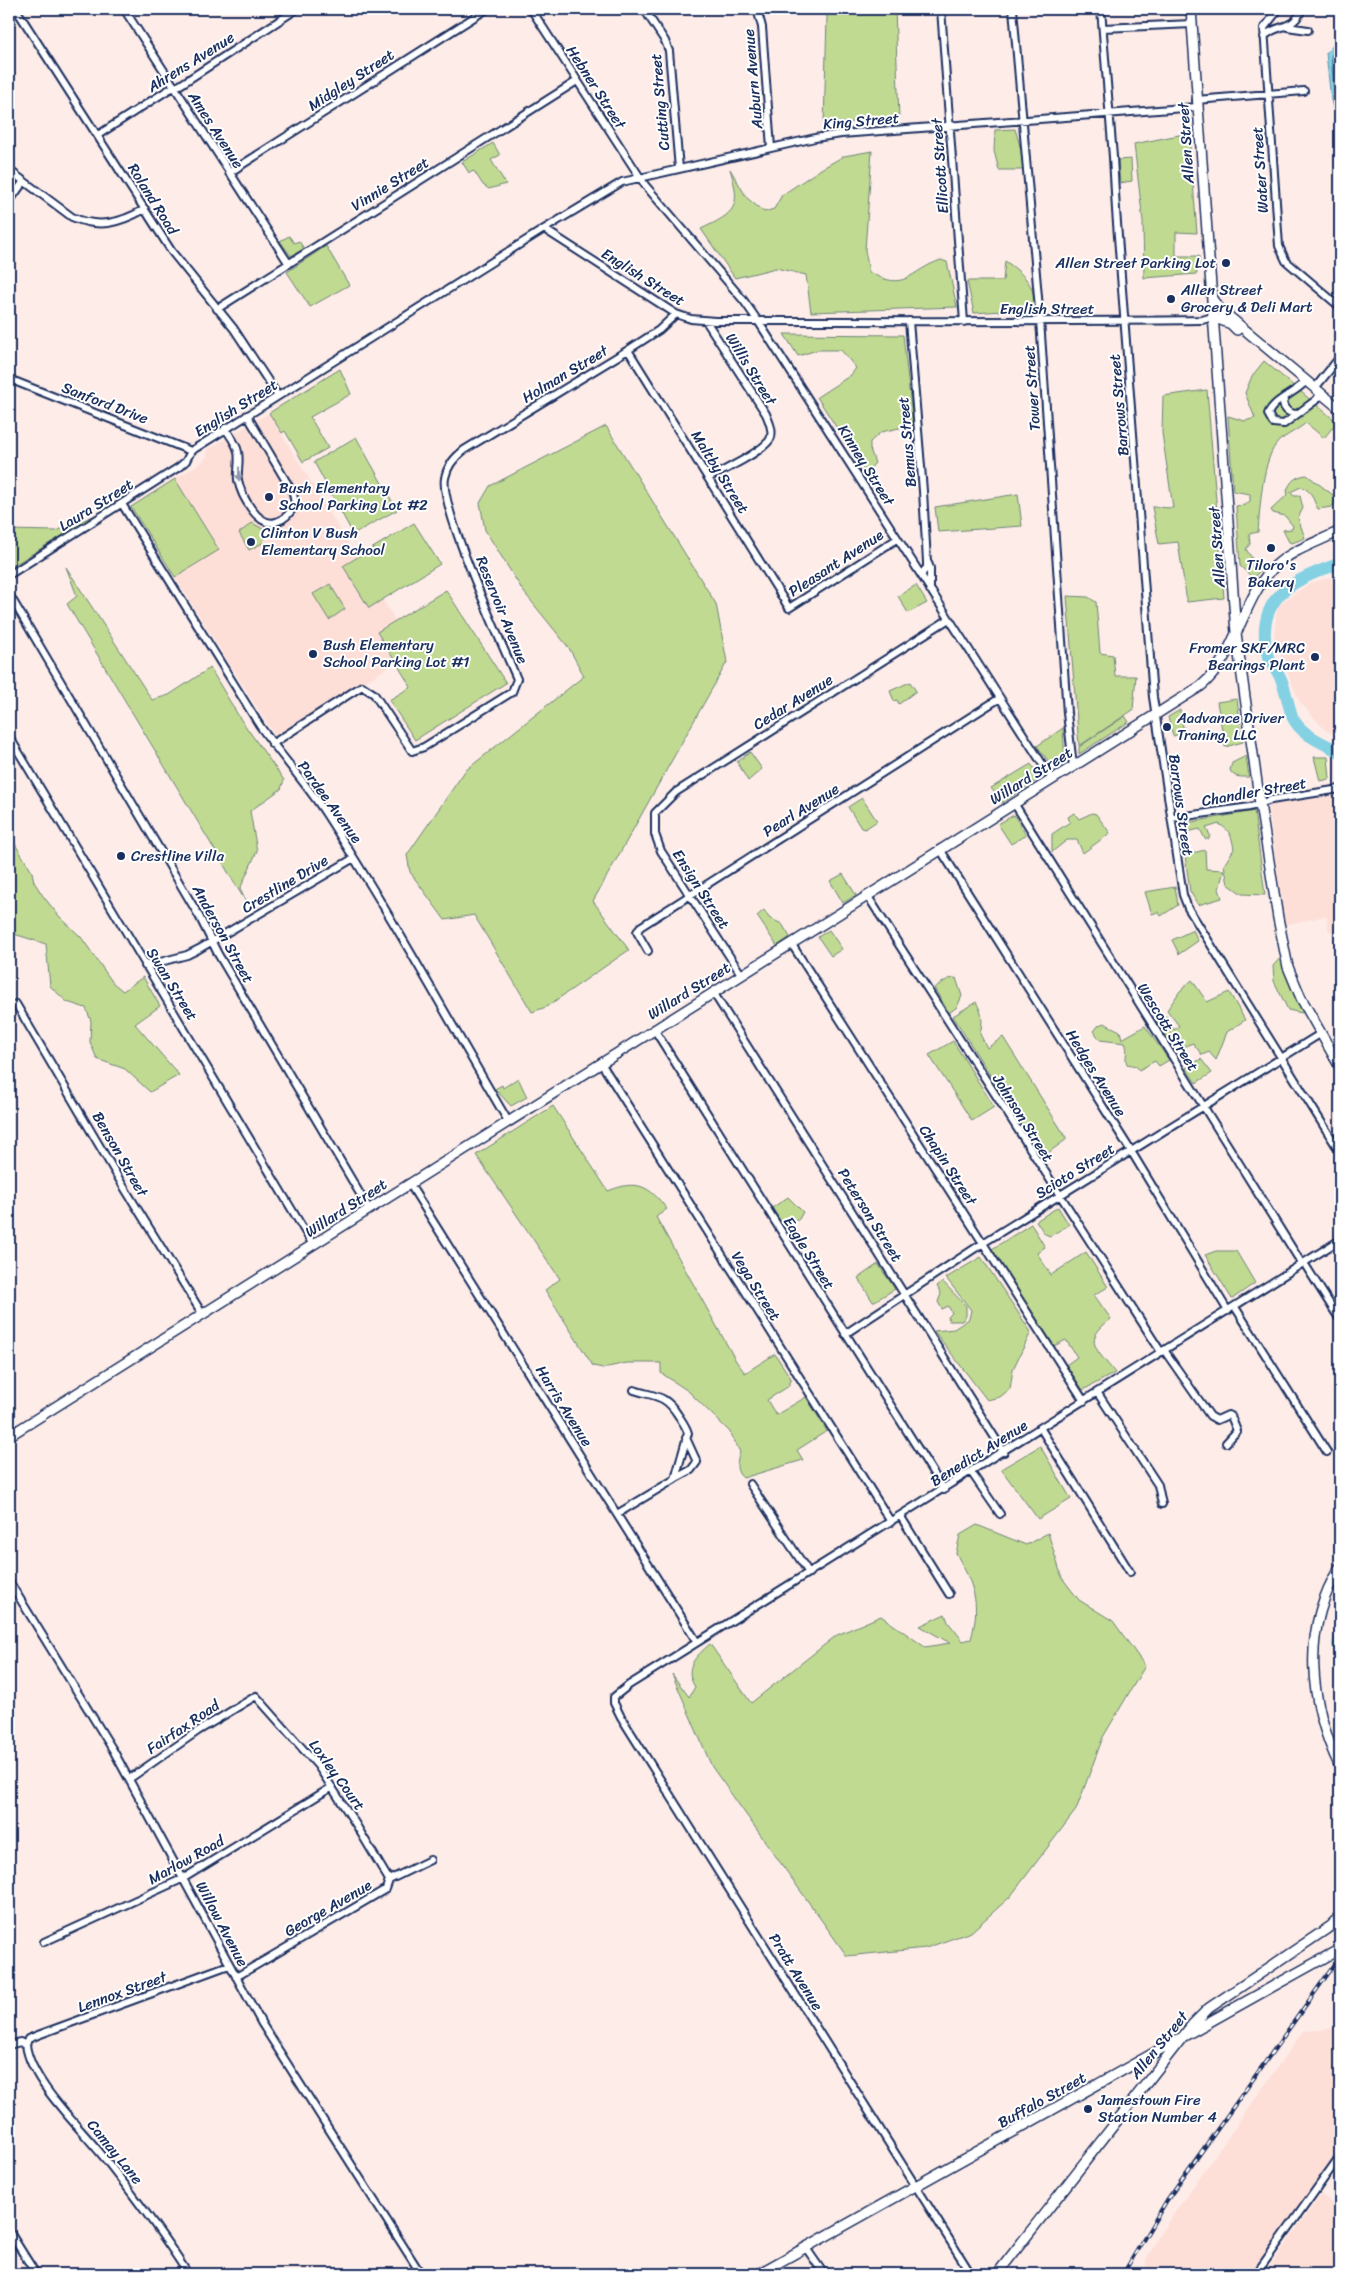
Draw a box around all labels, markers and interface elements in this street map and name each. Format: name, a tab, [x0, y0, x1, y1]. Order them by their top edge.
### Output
street label: Ahrens Avenue	[141, 25, 240, 100]
street label: Auburn Avenue	[736, 28, 770, 131]
street label: Hebner Street	[559, 40, 633, 135]
street label: Midgley Street	[302, 42, 400, 118]
street label: Cutting Street	[643, 52, 677, 151]
street label: Ames Avenue	[181, 85, 251, 174]
street label: Allen Street	[1170, 101, 1202, 185]
street label: King Street	[822, 105, 901, 137]
street label: Ellicott Street	[924, 117, 956, 215]
street label: Water Street	[1244, 125, 1276, 214]
street label: Vinnie Street	[346, 149, 435, 218]
street label: Roland Road	[121, 158, 186, 241]
street label: English Street	[596, 241, 690, 313]
place label: Allen Street Parking Lot	[1054, 250, 1216, 276]
marker: Allen Street Parking Lot	[1220, 257, 1232, 269]
place label: Allen Street Grocery & Deli Mart	[1180, 277, 1313, 320]
marker: Allen Street Grocery & Deli Mart	[1165, 293, 1177, 305]
street label: English Street	[1000, 296, 1095, 322]
street label: Willis Street	[718, 328, 784, 411]
street label: Holman Street	[517, 337, 614, 410]
street label: Tower Street	[1016, 344, 1048, 432]
street label: Barrows Street	[1102, 353, 1136, 457]
street label: English Street	[189, 372, 283, 444]
street label: Sanford Drive	[58, 375, 152, 432]
street label: Bemus Street	[890, 395, 924, 488]
street label: Kinney Street	[831, 419, 902, 512]
street label: Maltby Street	[684, 425, 756, 519]
one-way arrow	[235, 466, 243, 482]
street label: Laura Street	[53, 471, 139, 538]
place label: Bush Elementary School Parking Lot #2	[279, 475, 428, 518]
marker: Bush Elementary School Parking Lot #2	[263, 491, 275, 503]
street label: Allen Street	[1201, 505, 1233, 589]
place label: Clinton V Bush Elementary School	[261, 520, 386, 563]
street label: Pleasant Avenue	[783, 522, 889, 604]
marker: Clinton V Bush Elementary School	[245, 536, 257, 548]
marker: Tiloro's Bakery	[1265, 542, 1277, 554]
street label: Reservoir Avenue	[468, 552, 536, 668]
place label: Tiloro's Bakery	[1246, 552, 1297, 595]
place label: Bush Elementary School Parking Lot #1	[323, 632, 469, 675]
place label: Fromer SKF/MRC Bearings Plant	[1189, 635, 1305, 678]
marker: Bush Elementary School Parking Lot #1	[307, 648, 319, 660]
marker: Fromer SKF/MRC Bearings Plant	[1309, 651, 1321, 663]
street label: Cedar Avenue	[748, 667, 838, 737]
place label: Aadvance Driver Traning, LLC	[1176, 705, 1284, 748]
marker: Aadvance Driver Traning, LLC	[1161, 721, 1173, 733]
street label: Willard Street	[984, 740, 1078, 812]
street label: Barrows Street	[1161, 753, 1201, 858]
street label: Pardee Avenue	[291, 755, 369, 849]
street label: Chandler Street	[1200, 770, 1309, 814]
street label: Pearl Avenue	[757, 776, 845, 844]
place label: Crestline Villa	[131, 843, 224, 869]
street label: Ensign Street	[665, 844, 737, 935]
street label: Crestline Drive	[236, 848, 334, 920]
marker: Crestline Villa	[115, 850, 127, 862]
street label: Anderson Street	[185, 879, 261, 988]
street label: Swan Street	[139, 942, 205, 1026]
street label: Willard Street	[642, 955, 736, 1027]
street label: Wescott Street	[1130, 977, 1206, 1077]
street label: Hedges Avenue	[1059, 1024, 1134, 1122]
street label: Johnson Street	[985, 1068, 1061, 1168]
street label: Benson Street	[85, 1106, 155, 1202]
street label: Chapin Street	[912, 1119, 984, 1211]
street label: Scioto Street	[1030, 1136, 1120, 1206]
street label: Peterson Street	[831, 1163, 910, 1268]
street label: Willard Street	[300, 1171, 393, 1244]
street label: Eagle Street	[776, 1211, 842, 1295]
street label: Vega Street	[724, 1246, 788, 1326]
street label: Harris Avenue	[528, 1360, 600, 1452]
street label: Benedict Avenue	[925, 1413, 1033, 1493]
street label: Fairfax Road	[141, 1692, 226, 1761]
street label: Loxley Court	[302, 1734, 372, 1817]
street label: Marlow Road	[143, 1828, 230, 1892]
street label: George Avenue	[279, 1872, 377, 1944]
street label: Willow Avenue	[188, 1876, 256, 1972]
street label: Pratt Avenue	[762, 1928, 830, 2016]
street label: Lennox Street	[74, 1964, 171, 2020]
street label: Allen Street	[1123, 2005, 1195, 2086]
street label: Buffalo Street	[993, 2065, 1092, 2135]
place label: Jamestown Fire Station Number 4	[1097, 2087, 1217, 2130]
marker: Jamestown Fire Station Number 4	[1082, 2103, 1094, 2115]
street label: Camay Lane	[80, 2114, 150, 2191]

